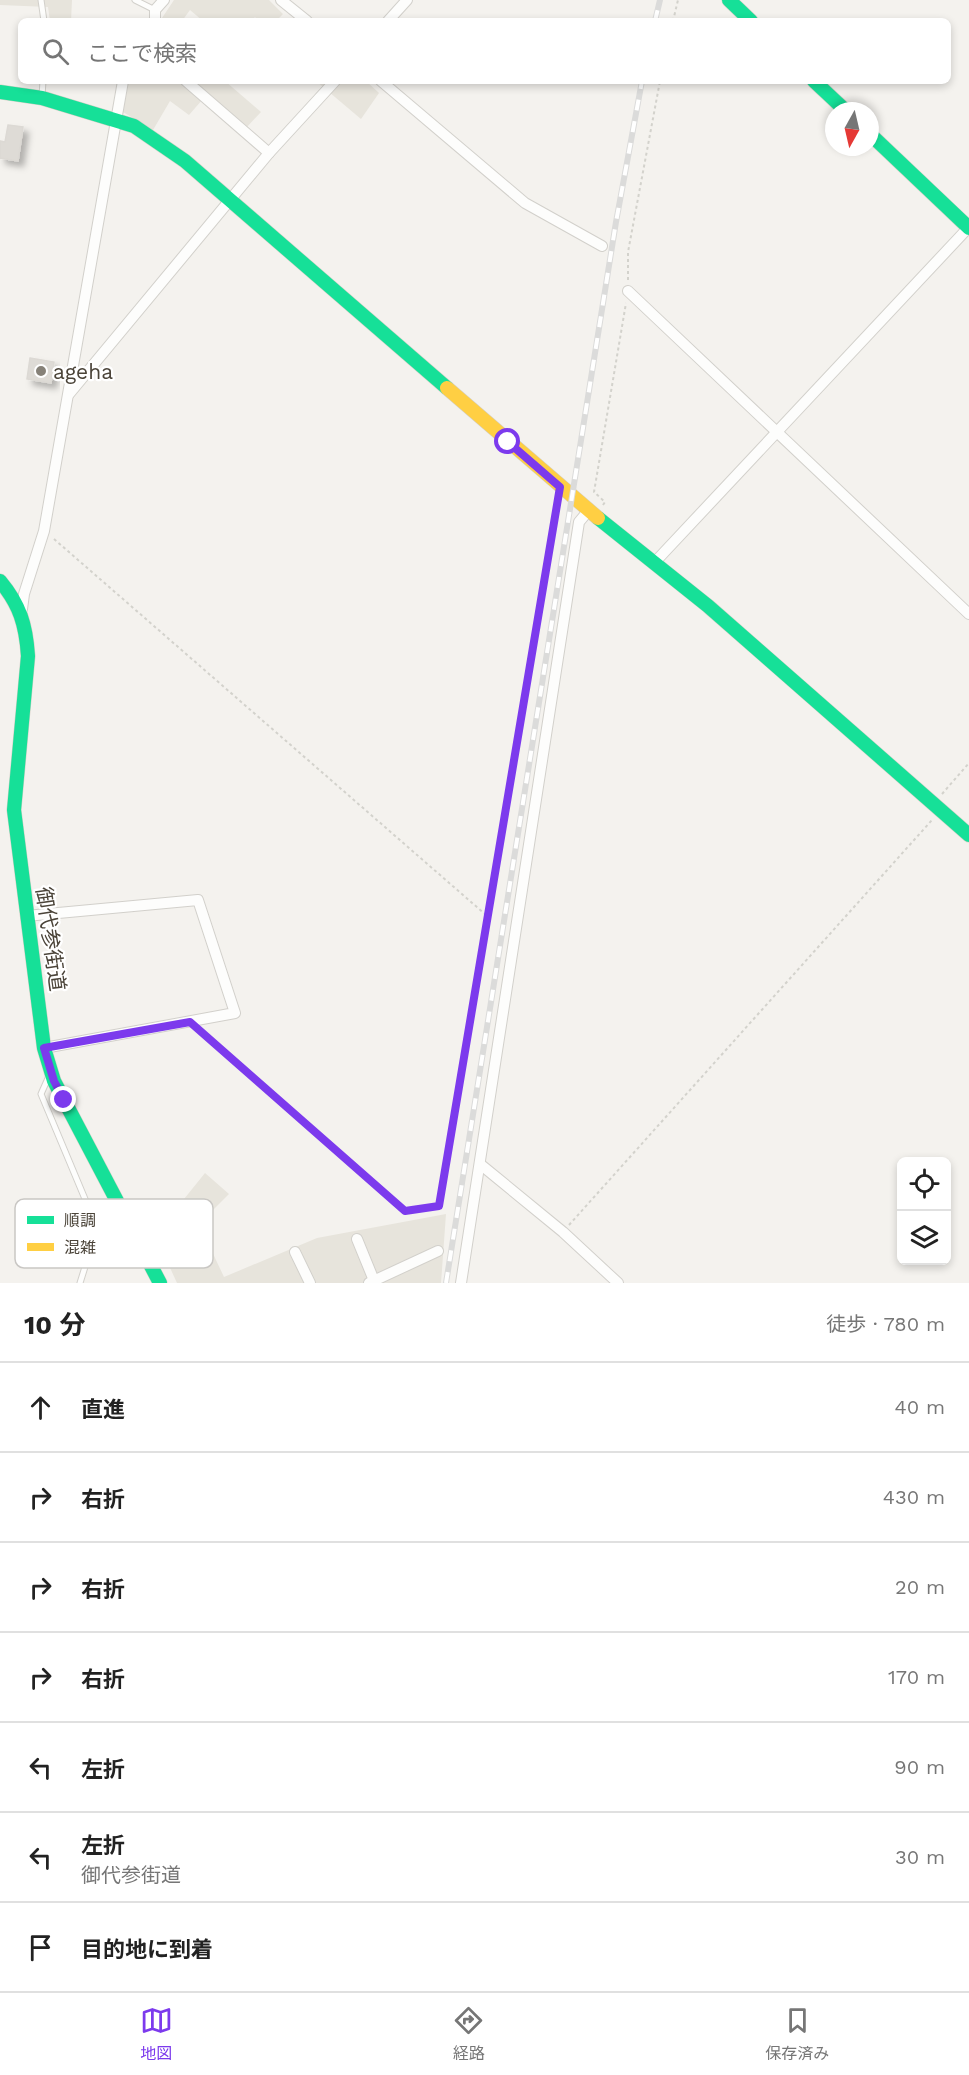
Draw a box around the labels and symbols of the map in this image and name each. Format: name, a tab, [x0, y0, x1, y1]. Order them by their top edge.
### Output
north arrow	[825, 102, 879, 156]
place label: ageha	[53, 359, 113, 384]
marker: ageha	[34, 364, 48, 378]
route start	[494, 428, 520, 454]
street label: 御代参街道	[31, 885, 71, 993]
route end	[50, 1086, 76, 1112]
legend	[15, 1199, 213, 1268]
text: 順調	[64, 1211, 96, 1230]
text: 混雑	[64, 1238, 96, 1257]

